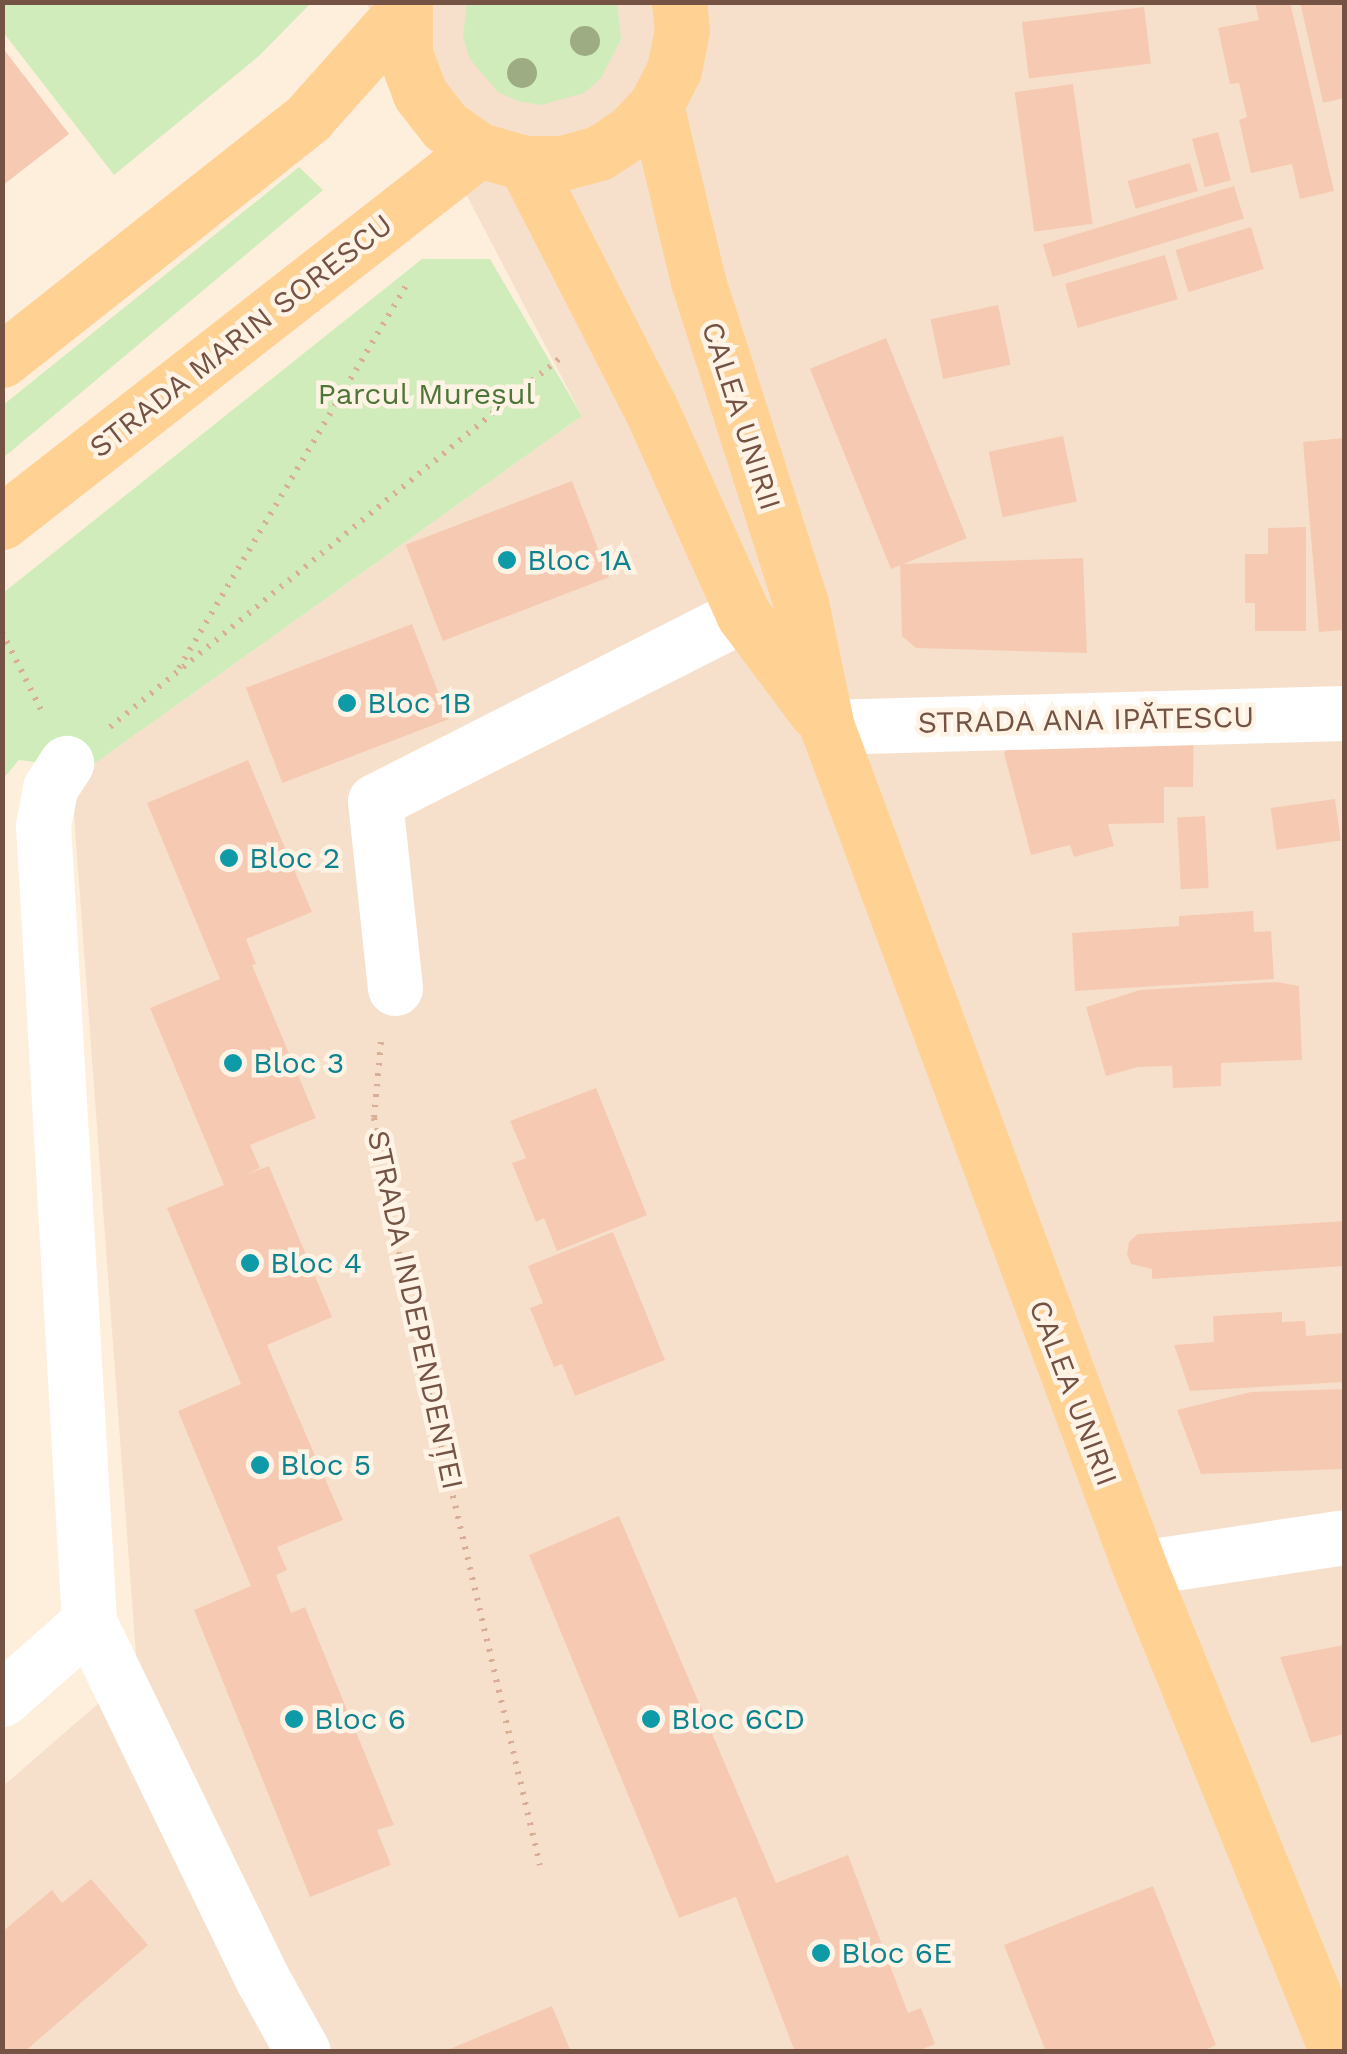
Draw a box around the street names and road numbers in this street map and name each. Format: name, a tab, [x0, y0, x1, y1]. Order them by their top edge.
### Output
street label: STRADA MARIN SORESCU	[82, 206, 400, 466]
street label: CALEA UNIRII	[693, 317, 789, 515]
street label: STRADA ANA IPĂTESCU	[916, 699, 1256, 741]
street label: STRADA INDEPENDENȚEI	[359, 1127, 471, 1493]
street label: CALEA UNIRII	[1021, 1294, 1125, 1492]

